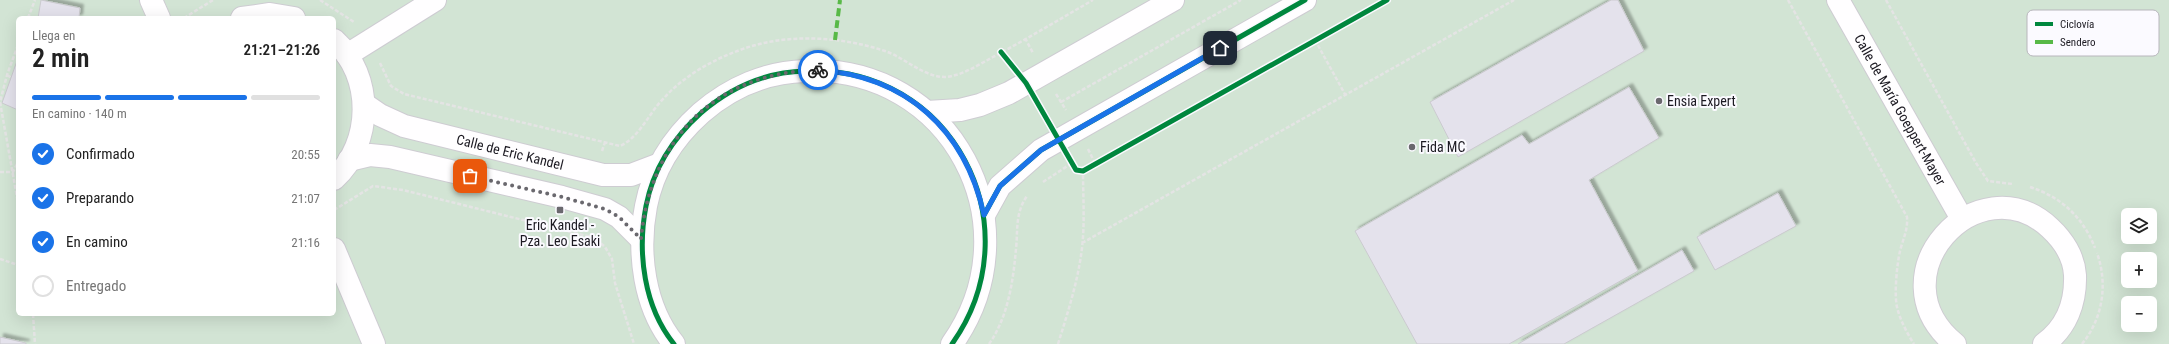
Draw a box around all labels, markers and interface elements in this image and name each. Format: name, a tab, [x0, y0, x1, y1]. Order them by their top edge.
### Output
legend	[2027, 10, 2159, 56]
text: Ciclovía	[2060, 18, 2094, 31]
text: Llega en	[32, 28, 75, 43]
pin	[1203, 31, 1237, 65]
street label: Calle de María Goeppert-Mayer	[1851, 31, 1949, 188]
text: Sendero	[2060, 36, 2096, 49]
icon: home	[1209, 37, 1231, 59]
text: 21:21–21:26	[243, 41, 320, 59]
text: 2 min	[32, 43, 90, 73]
courier	[798, 50, 838, 90]
icon: bike	[807, 59, 829, 81]
place label: Ensia Expert	[1667, 93, 1736, 109]
marker: Ensia Expert	[1654, 96, 1664, 106]
text: En camino · 140 m	[32, 106, 127, 121]
street label: Calle de Eric Kandel	[455, 131, 565, 173]
place label: Fida MC	[1420, 139, 1465, 155]
marker: Fida MC	[1407, 142, 1417, 152]
icon: check	[32, 143, 54, 165]
text: Confirmado	[66, 145, 135, 163]
text: 20:55	[291, 147, 320, 162]
pin	[453, 159, 487, 193]
icon: bag	[459, 165, 481, 187]
icon: check	[32, 187, 54, 209]
text: Preparando	[66, 189, 134, 207]
text: 21:07	[291, 191, 320, 206]
marker: Eric Kandel - Pza. Leo Esaki	[555, 205, 565, 215]
map controls	[2121, 208, 2157, 332]
button: layers	[2121, 208, 2157, 244]
place label: Eric Kandel - Pza. Leo Esaki	[520, 217, 600, 249]
icon: check	[32, 231, 54, 253]
text: En camino	[66, 233, 128, 251]
text: 21:16	[291, 235, 320, 250]
button: +	[2121, 252, 2157, 288]
text: Entregado	[66, 277, 126, 295]
button: −	[2121, 296, 2157, 332]

